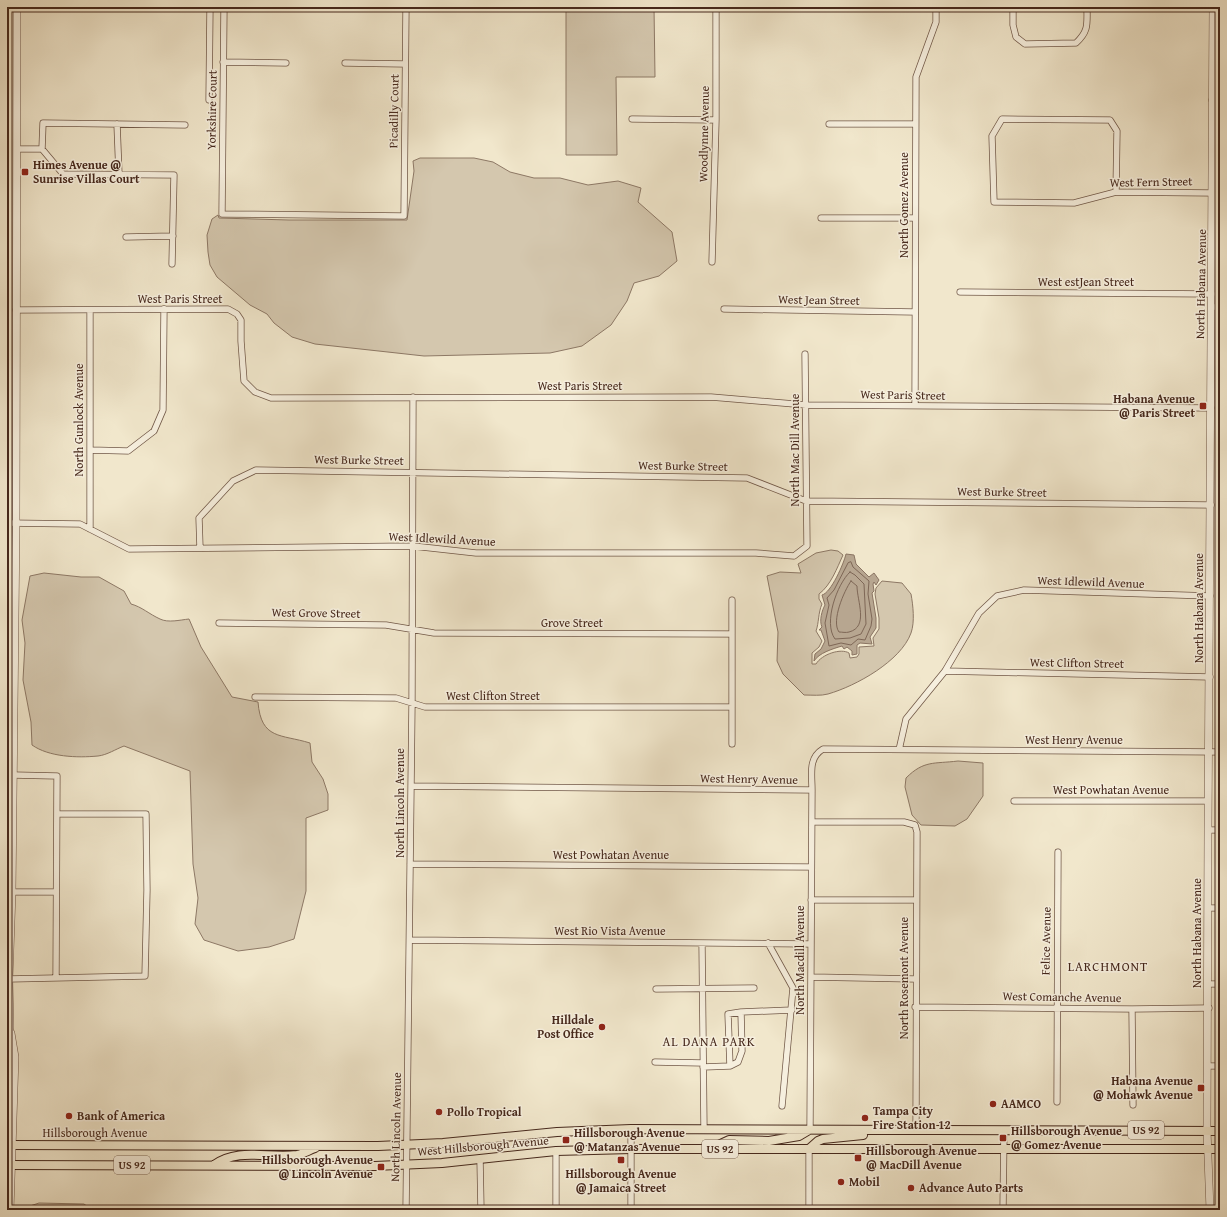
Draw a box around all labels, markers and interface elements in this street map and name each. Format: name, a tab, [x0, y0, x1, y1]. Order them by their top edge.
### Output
street label: Yorkshire Court	[202, 69, 221, 150]
street label: Picadilly Court	[384, 73, 403, 148]
street label: Woodlynne Avenue	[694, 85, 713, 182]
street label: North Gomez Avenue	[895, 152, 912, 258]
place label: Himes Avenue @ Sunrise Villas Court	[33, 156, 140, 187]
marker: Himes Avenue @ Sunrise Villas Court	[20, 167, 30, 177]
street label: West Fern Street	[1109, 172, 1193, 191]
street label: North Habana Avenue	[1191, 228, 1210, 339]
street label: West estJean Street	[1038, 273, 1135, 290]
street label: West Paris Street	[137, 290, 223, 307]
street label: West Jean Street	[778, 290, 861, 309]
street label: North Gunlock Avenue	[70, 363, 87, 477]
street label: West Paris Street	[537, 377, 623, 394]
street label: West Paris Street	[860, 385, 947, 404]
place label: Habana Avenue @ Paris Street	[1113, 390, 1195, 421]
street label: North Mac Dill Avenue	[786, 393, 803, 506]
marker: Habana Avenue @ Paris Street	[1198, 401, 1208, 411]
street label: West Burke Street	[314, 450, 405, 469]
street label: West Burke Street	[638, 456, 729, 475]
street label: West Burke Street	[957, 482, 1048, 501]
street label: West Idlewild Avenue	[388, 527, 496, 550]
street label: North Habana Avenue	[1190, 553, 1207, 663]
street label: West Idlewild Avenue	[1037, 571, 1145, 592]
street label: West Grove Street	[271, 603, 361, 622]
street label: Grove Street	[541, 614, 604, 631]
street label: West Clifton Street	[1030, 653, 1125, 672]
street label: West Clifton Street	[446, 687, 541, 704]
street label: West Henry Avenue	[1025, 731, 1123, 748]
street label: North Lincoln Avenue	[391, 748, 408, 858]
street label: West Henry Avenue	[700, 769, 798, 788]
street label: West Powhatan Avenue	[1053, 781, 1170, 798]
street label: West Powhatan Avenue	[553, 846, 670, 863]
street label: North Habana Avenue	[1188, 878, 1205, 988]
street label: North Macdill Avenue	[791, 905, 808, 1015]
street label: Felice Avenue	[1036, 906, 1055, 975]
street label: North Rosemont Avenue	[895, 916, 912, 1039]
street label: West Rio Vista Avenue	[554, 922, 666, 939]
district label: LARCHMONT	[1068, 957, 1148, 976]
street label: West Comanche Avenue	[1002, 987, 1122, 1006]
place label: Hilldale Post Office	[537, 1011, 594, 1042]
marker: Hilldale Post Office	[597, 1022, 607, 1032]
district label: AL DANA PARK	[662, 1032, 756, 1051]
street label: North Lincoln Avenue	[386, 1072, 405, 1182]
place label: Habana Avenue @ Mohawk Avenue	[1093, 1072, 1193, 1103]
marker: Habana Avenue @ Mohawk Avenue	[1196, 1083, 1206, 1093]
place label: AAMCO	[1001, 1095, 1041, 1112]
marker: AAMCO	[988, 1099, 998, 1109]
place label: Tampa City Fire Station 12	[873, 1102, 951, 1133]
place label: Pollo Tropical	[447, 1103, 522, 1120]
place label: Bank of America	[77, 1107, 166, 1124]
marker: Pollo Tropical	[434, 1107, 444, 1117]
marker: Bank of America	[64, 1111, 74, 1121]
marker: Tampa City Fire Station 12	[860, 1113, 870, 1123]
road number: US 92	[1128, 1121, 1164, 1139]
place label: Hillsborough Avenue @ Gomez Avenue	[1011, 1122, 1122, 1153]
street label: Hillsborough Avenue	[43, 1124, 148, 1141]
place label: Hillsborough Avenue @ Matanzas Avenue	[574, 1124, 685, 1155]
street label: West Hillsborough Avenue	[417, 1131, 550, 1160]
marker: Hillsborough Avenue @ Gomez Avenue	[998, 1133, 1008, 1143]
marker: Hillsborough Avenue @ Matanzas Avenue	[561, 1135, 571, 1145]
road number: US 92	[702, 1140, 738, 1158]
place label: Hillsborough Avenue @ MacDill Avenue	[866, 1142, 977, 1173]
place label: Hillsborough Avenue @ Lincoln Avenue	[262, 1151, 373, 1182]
marker: Hillsborough Avenue @ MacDill Avenue	[853, 1153, 863, 1163]
marker: Hillsborough Avenue @ Jamaica Street	[616, 1155, 626, 1165]
road number: US 92	[114, 1156, 150, 1174]
marker: Hillsborough Avenue @ Lincoln Avenue	[376, 1162, 386, 1172]
place label: Hillsborough Avenue @ Jamaica Street	[566, 1165, 677, 1196]
place label: Mobil	[849, 1173, 880, 1190]
marker: Mobil	[836, 1177, 846, 1187]
place label: Advance Auto Parts	[919, 1179, 1023, 1196]
marker: Advance Auto Parts	[906, 1183, 916, 1193]

